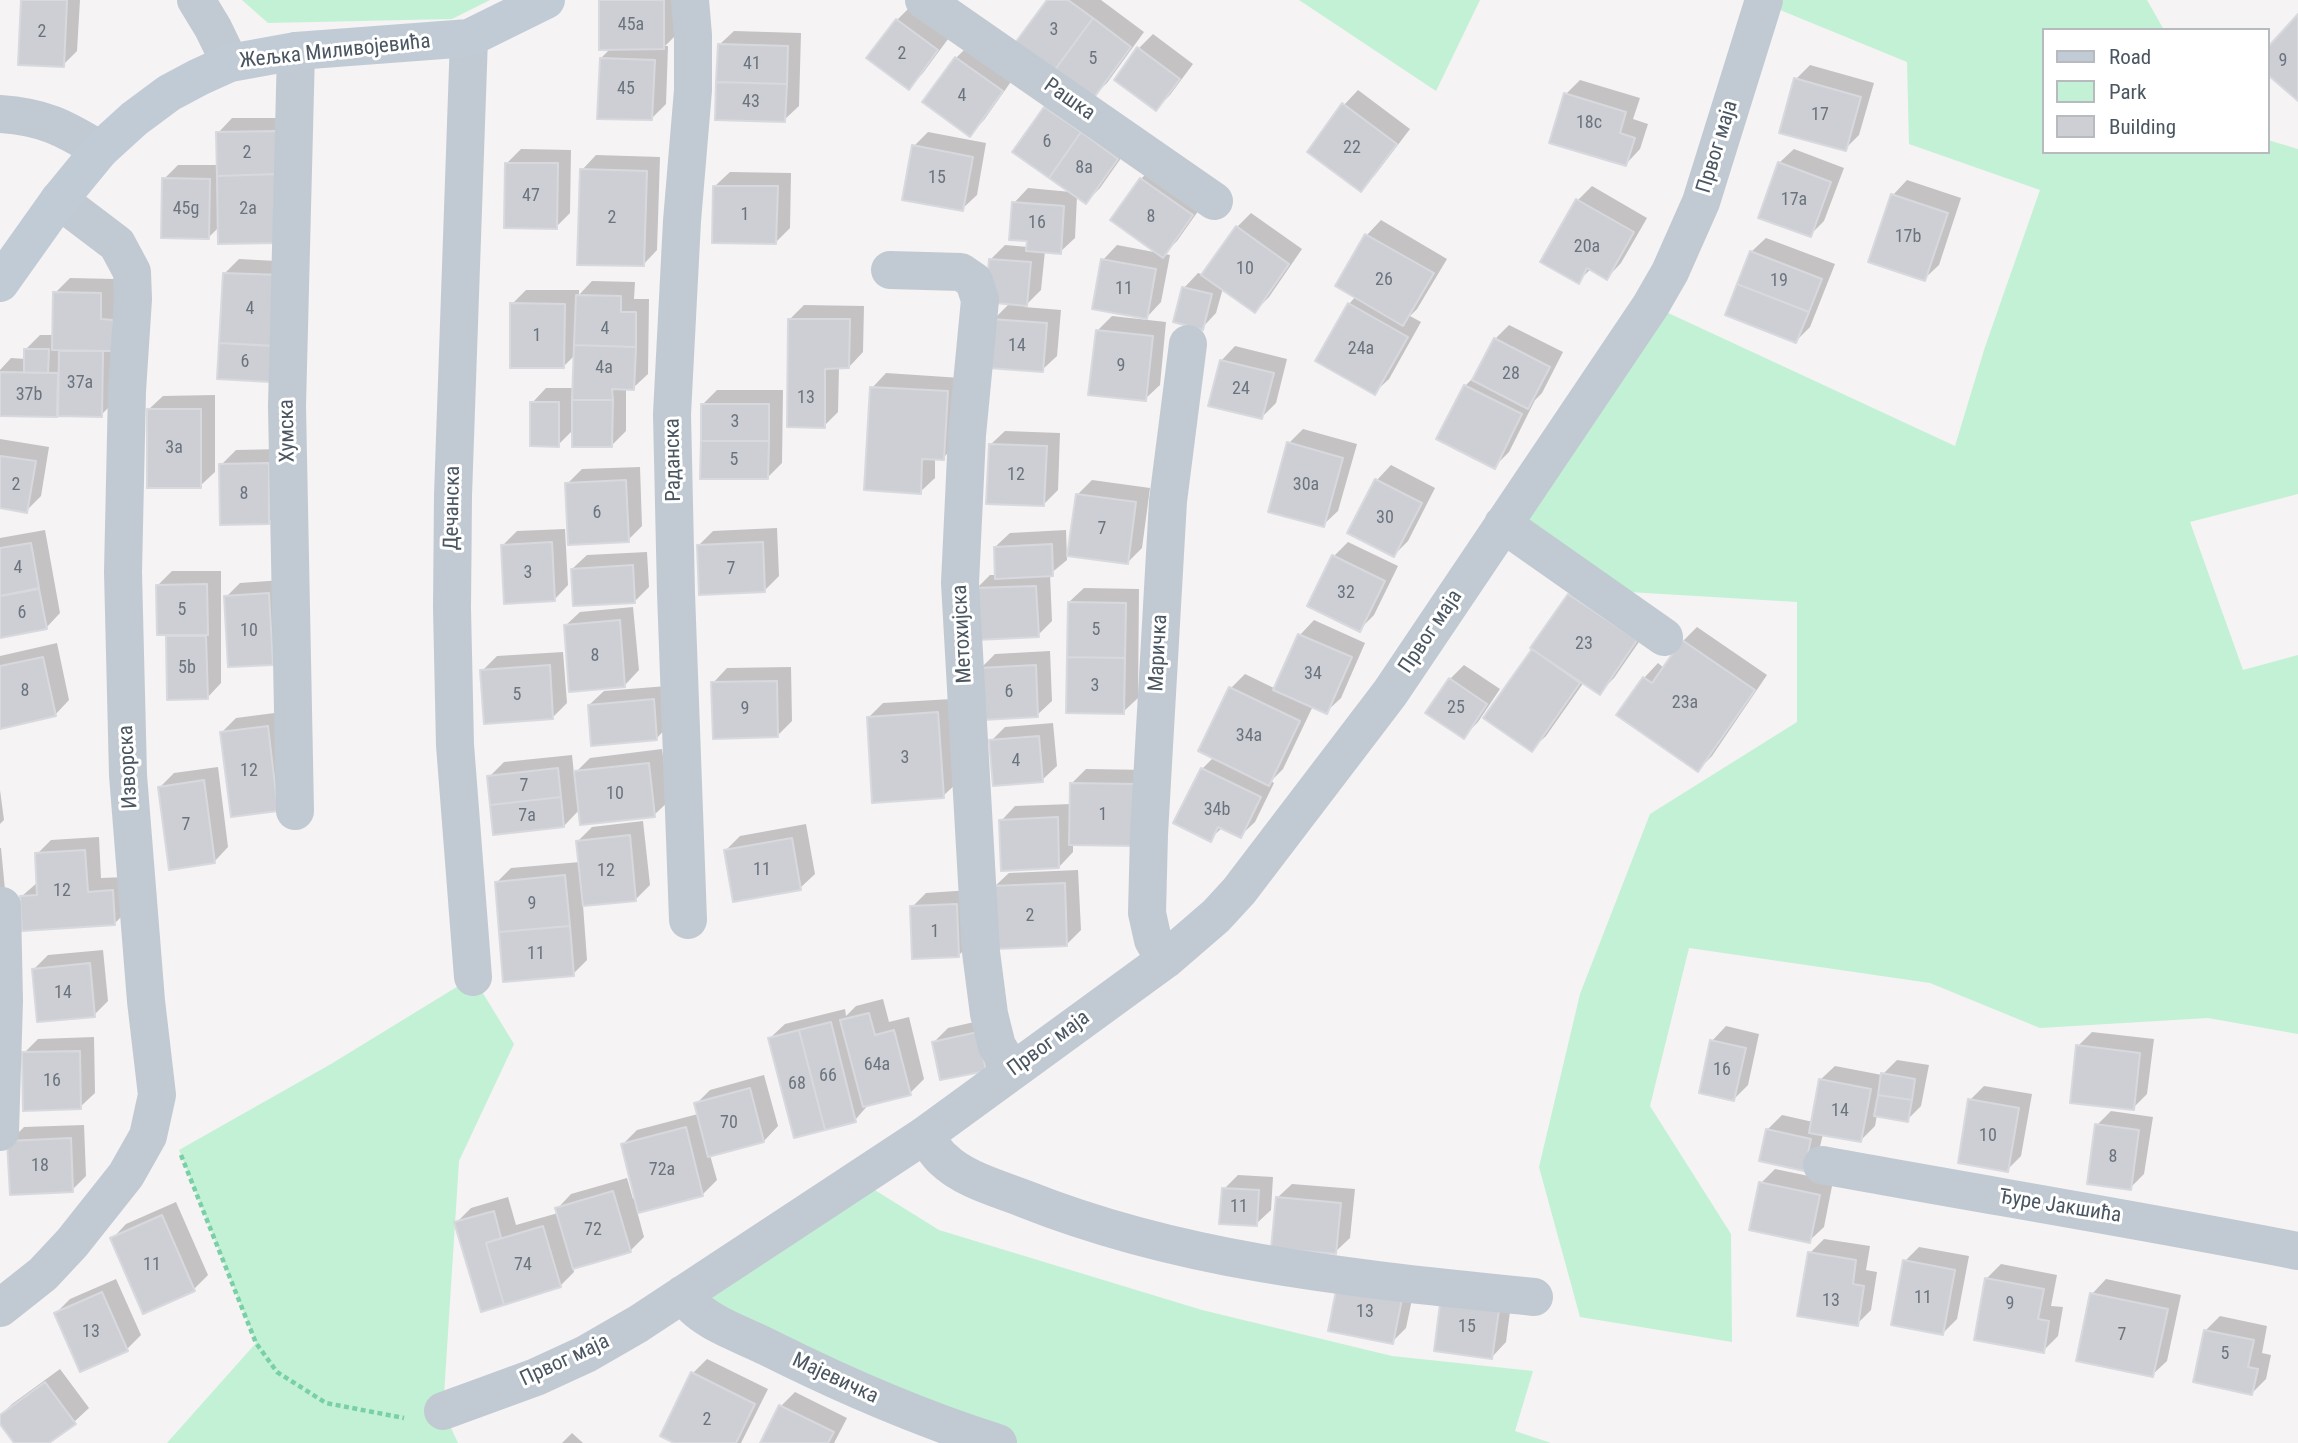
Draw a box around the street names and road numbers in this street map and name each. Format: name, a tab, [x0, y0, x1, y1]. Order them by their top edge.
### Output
street label: Жељка Миливојевића	[238, 29, 432, 75]
street label: Рашка	[1039, 73, 1099, 127]
street label: Првог маја	[1692, 98, 1744, 196]
street label: Хумска	[275, 399, 301, 463]
street label: Раданска	[661, 418, 687, 502]
street label: Дечанска	[440, 466, 466, 550]
street label: Метохијска	[948, 584, 978, 684]
street label: Првог маја	[1394, 585, 1468, 679]
street label: Маричка	[1144, 614, 1174, 692]
street label: Изворска	[114, 725, 144, 809]
street label: Првог маја	[1003, 1006, 1095, 1082]
street label: Ђуре Јакшића	[1997, 1185, 2123, 1229]
street label: Првог маја	[516, 1329, 614, 1393]
street label: Мајевичка	[788, 1348, 882, 1410]

